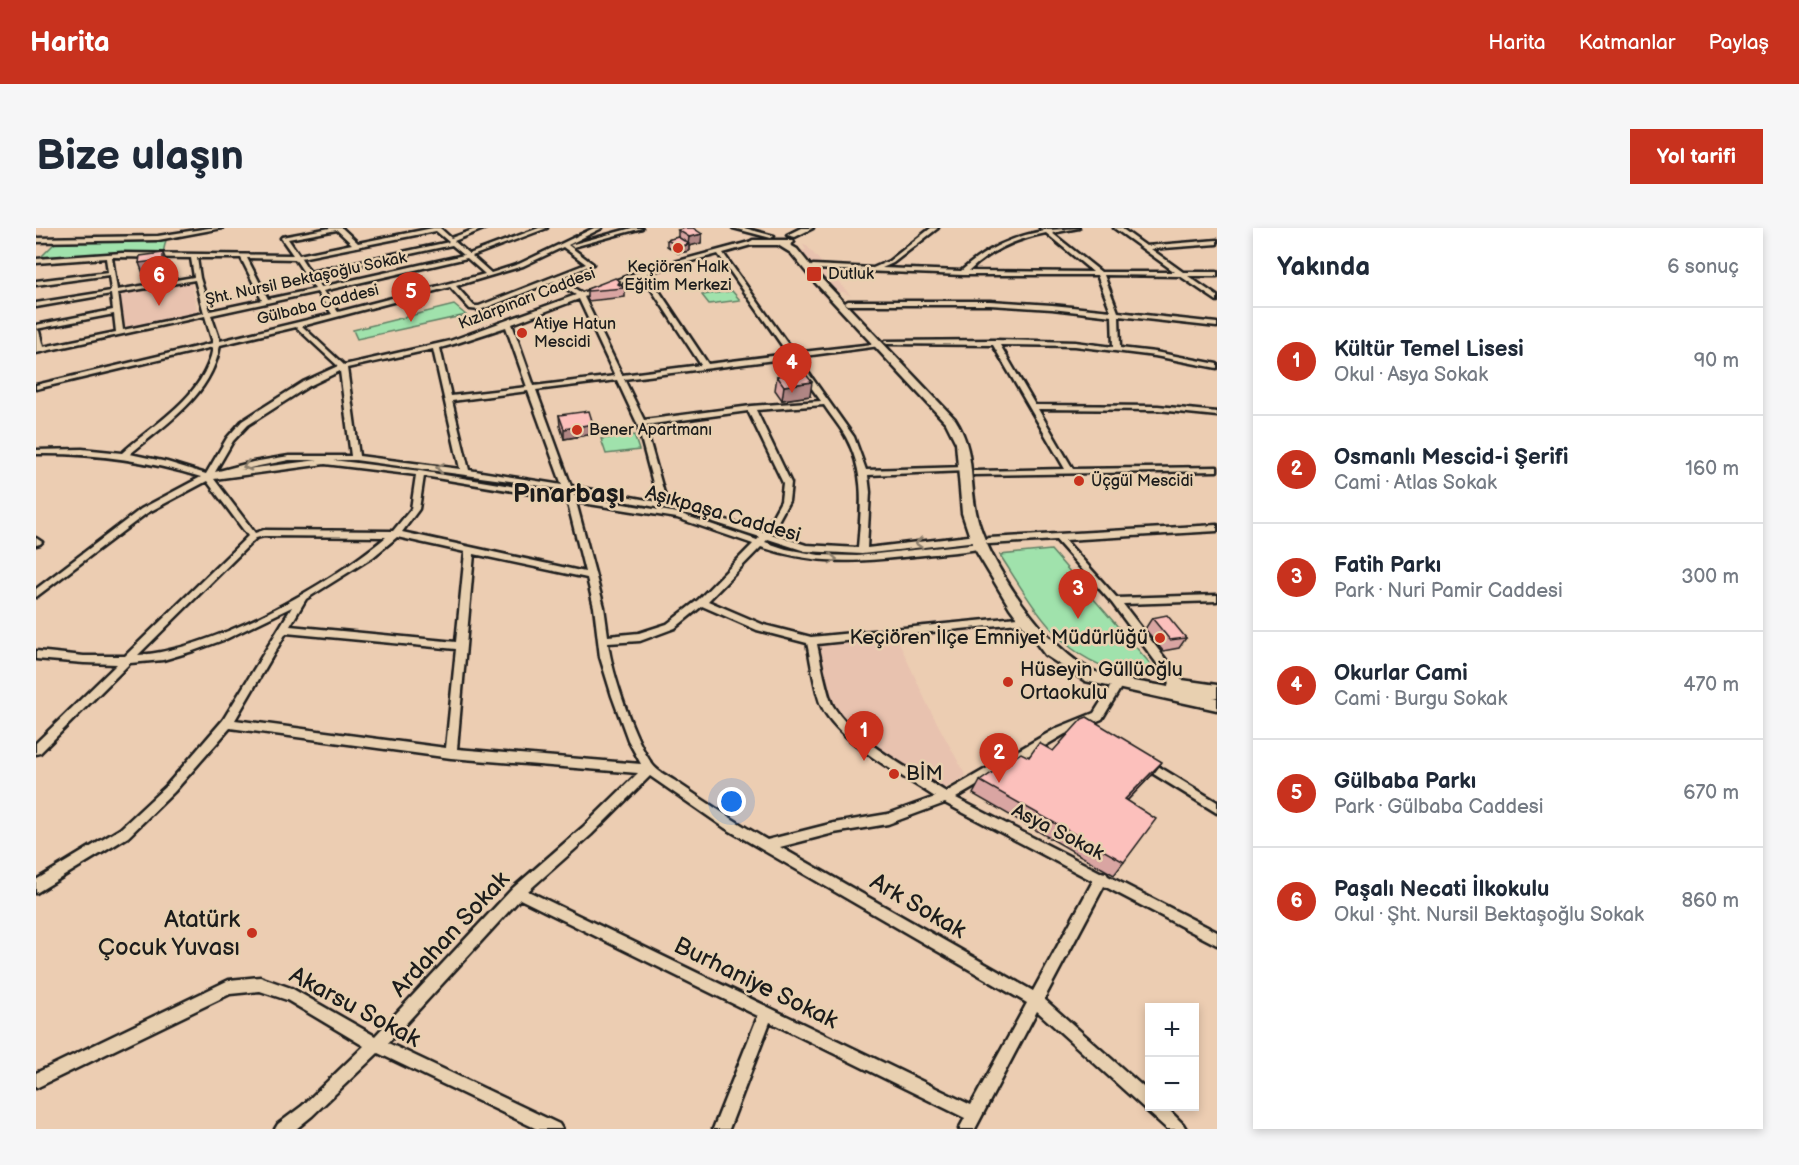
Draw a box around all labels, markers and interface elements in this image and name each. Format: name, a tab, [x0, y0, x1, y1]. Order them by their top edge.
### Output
text: Harita	[30, 26, 110, 59]
text: Harita	[1488, 30, 1546, 55]
text: Katmanlar	[1579, 30, 1675, 55]
text: Paylaş	[1708, 30, 1769, 55]
button: Yol tarifi	[1630, 129, 1763, 184]
text: Bize ulaşın	[36, 131, 244, 182]
marker: Keçiören Halk Eğitim Merkezi	[671, 241, 685, 255]
street label: Şht. Nursil Bektaşoğlu Sokak	[204, 248, 409, 310]
text: Yakında	[1277, 252, 1370, 283]
text: 6 sonuç	[1667, 255, 1739, 279]
pin: 6	[140, 256, 178, 306]
place label: Keçiören Halk Eğitim Merkezi	[624, 258, 732, 295]
street label: Kızlarpınarı Caddesi	[456, 264, 598, 334]
marker: Dutluk	[805, 265, 823, 283]
place label: Dutluk	[828, 265, 874, 284]
pin: 5	[392, 272, 430, 322]
street label: Gülbaba Caddesi	[255, 281, 381, 329]
place label: Atiye Hatun Mescidi	[534, 315, 616, 352]
marker: Atiye Hatun Mescidi	[515, 326, 529, 340]
text: Kültür Temel Lisesi	[1334, 336, 1524, 363]
pin: 4	[772, 344, 812, 393]
text: 1	[1292, 349, 1301, 373]
text: 90 m	[1694, 349, 1739, 373]
text: Okul · Asya Sokak	[1334, 363, 1488, 387]
place label: Bener Apartmanı	[589, 421, 712, 440]
marker: Bener Apartmanı	[570, 423, 584, 437]
text: Osmanlı Mescid-i Şerifi	[1334, 444, 1569, 471]
text: 2	[1291, 457, 1302, 481]
text: 160 m	[1685, 457, 1739, 481]
one-way arrow	[242, 458, 252, 471]
one-way arrow	[436, 463, 445, 475]
place label: Üçgül Mescidi	[1091, 470, 1194, 491]
text: Cami · Atlas Sokak	[1334, 471, 1497, 495]
marker: Üçgül Mescidi	[1072, 474, 1086, 488]
district label: Pınarbaşı	[513, 479, 625, 510]
street label: Aşıkpaşa Caddesi	[643, 480, 803, 548]
one-way arrow	[915, 536, 924, 549]
one-way arrow	[829, 552, 838, 565]
text: Fatih Parkı	[1334, 552, 1441, 579]
text: 3	[1291, 565, 1302, 589]
text: 300 m	[1681, 565, 1739, 589]
pin: 3	[1058, 570, 1098, 619]
text: Park · Nuri Pamir Caddesi	[1334, 579, 1563, 603]
place label: Keçiören İlçe Emniyet Müdürlüğü	[850, 625, 1148, 650]
marker: Keçiören İlçe Emniyet Müdürlüğü	[1153, 631, 1167, 645]
place label: Hüseyin Güllüoğlu Ortaokulu	[1020, 658, 1183, 705]
text: Okurlar Cami	[1334, 660, 1468, 687]
text: 4	[1291, 673, 1302, 697]
text: 470 m	[1683, 673, 1739, 697]
marker: Hüseyin Güllüoğlu Ortaokulu	[1001, 675, 1015, 689]
text: Cami · Burgu Sokak	[1334, 687, 1507, 711]
pin: 1	[844, 712, 884, 761]
pin: 2	[980, 734, 1018, 783]
place label: BİM	[906, 761, 943, 786]
marker: BİM	[887, 767, 901, 781]
text: Gülbaba Parkı	[1334, 768, 1476, 795]
text: 5	[1291, 781, 1302, 805]
text: 670 m	[1683, 781, 1739, 805]
your location	[717, 787, 746, 816]
text: Park · Gülbaba Caddesi	[1334, 795, 1543, 819]
street label: Asya Sokak	[1008, 799, 1108, 866]
street label: Ardahan Sokak	[384, 865, 516, 1003]
street label: Ark Sokak	[865, 867, 971, 945]
text: Paşalı Necati İlkokulu	[1334, 876, 1549, 903]
text: 6	[1290, 889, 1303, 913]
text: 860 m	[1681, 889, 1739, 913]
text: Okul · Şht. Nursil Bektaşoğlu Sokak	[1334, 903, 1644, 927]
place label: Atatürk Çocuk Yuvası	[98, 905, 240, 962]
marker: Atatürk Çocuk Yuvası	[245, 926, 259, 940]
street label: Burhaniye Sokak	[669, 931, 843, 1035]
street label: Akarsu Sokak	[284, 960, 426, 1054]
map controls	[1145, 1003, 1199, 1111]
button: +	[1145, 1003, 1199, 1057]
button: −	[1145, 1057, 1199, 1111]

